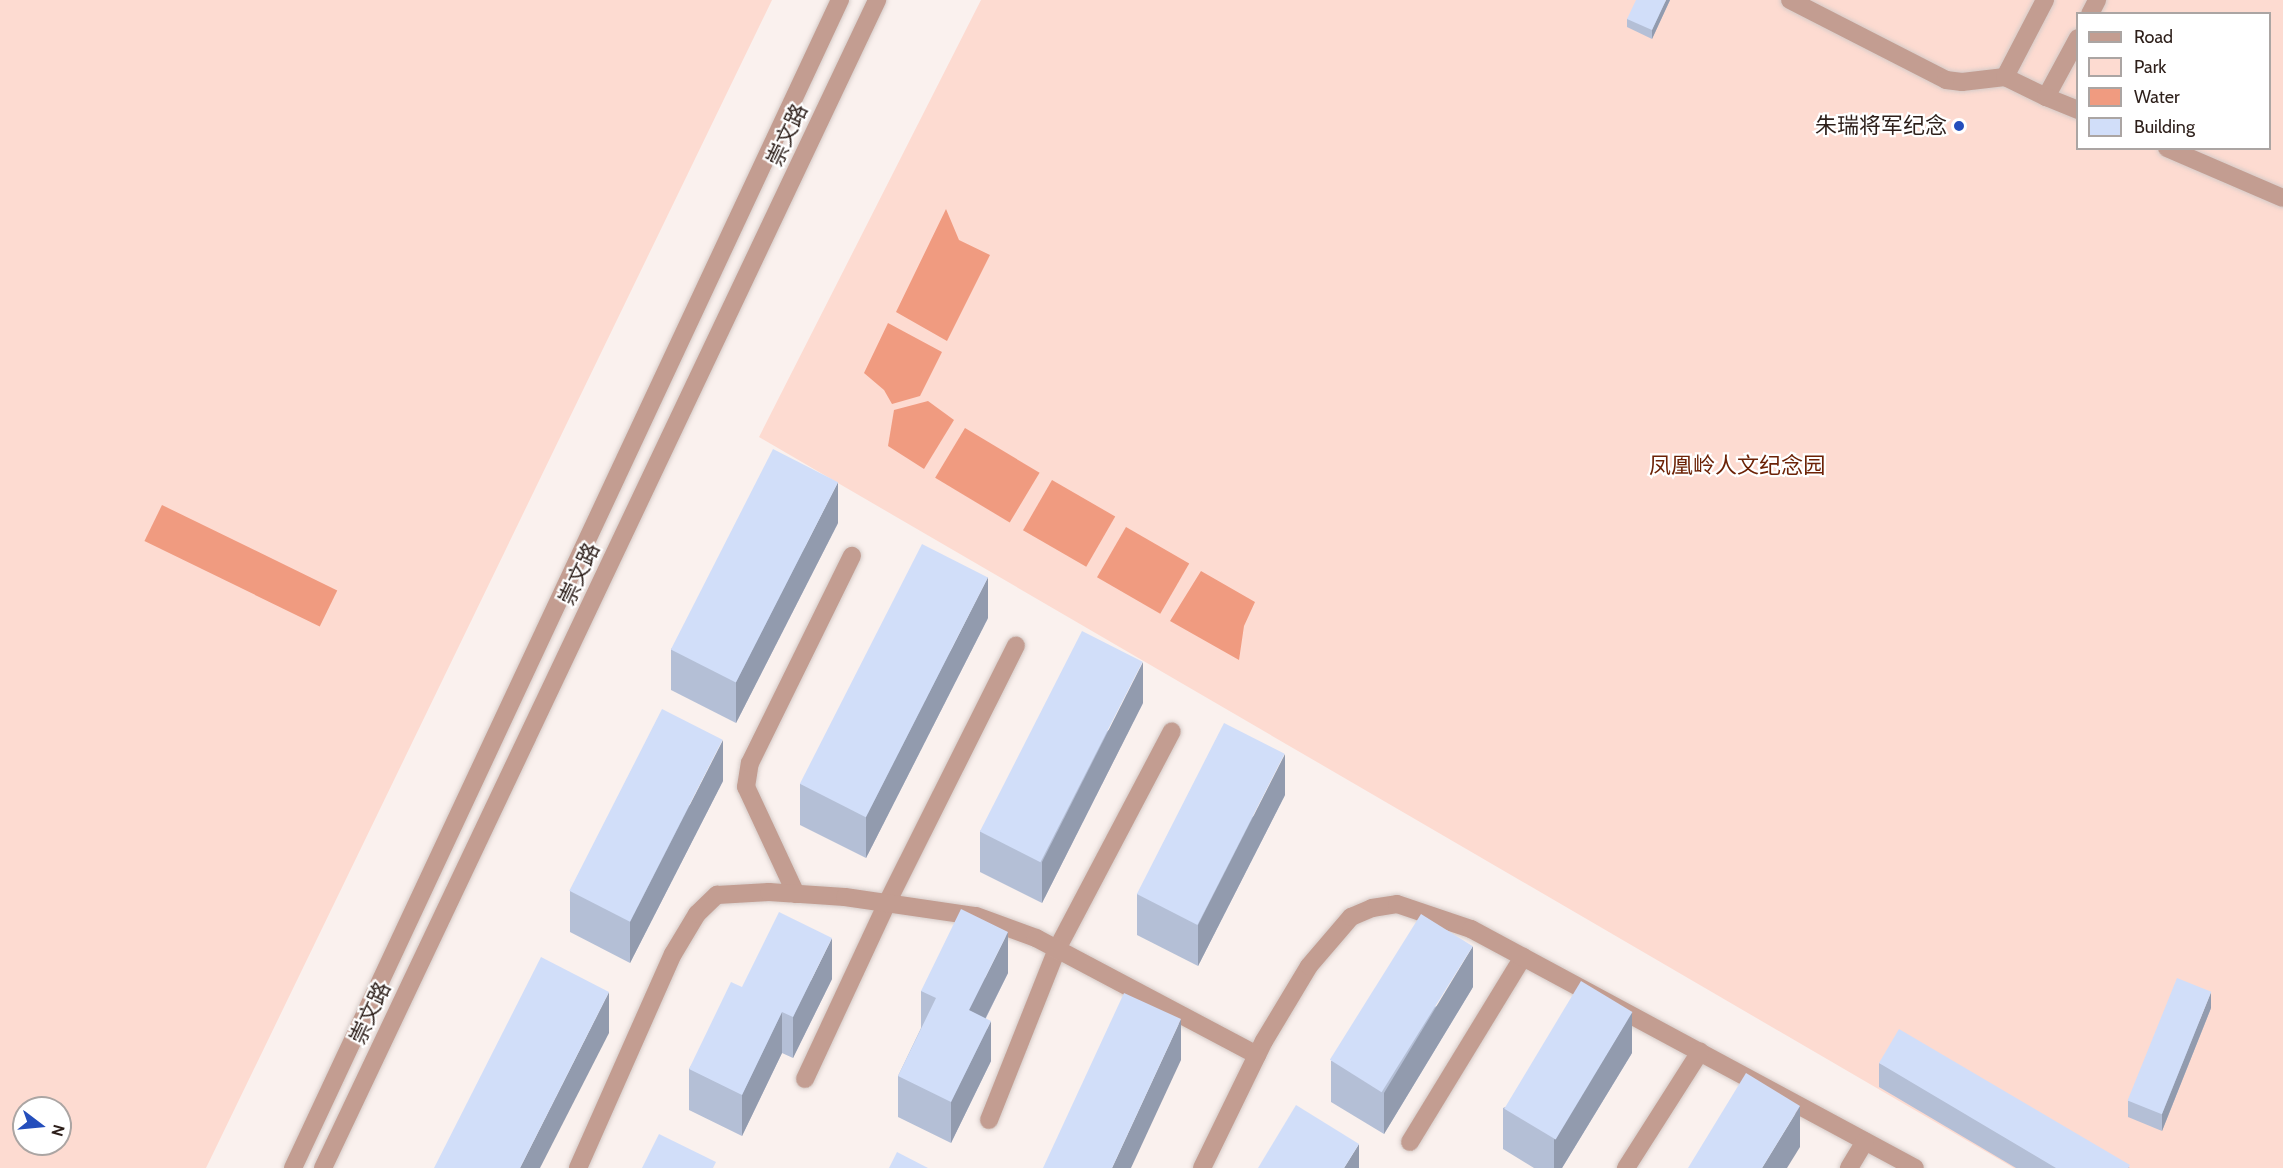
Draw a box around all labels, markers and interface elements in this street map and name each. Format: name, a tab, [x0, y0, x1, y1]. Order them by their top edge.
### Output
legend	[2076, 12, 2271, 150]
text: Road	[2134, 26, 2173, 48]
text: Park	[2134, 56, 2166, 78]
text: Water	[2134, 86, 2180, 108]
street label: 崇文路	[761, 100, 813, 170]
place label: 朱瑞将军纪念	[1815, 113, 1947, 139]
text: Building	[2134, 116, 2195, 138]
marker: 朱瑞将军纪念	[1952, 119, 1966, 133]
park label: 凤凰岭人文纪念园	[1649, 453, 1825, 479]
street label: 崇文路	[553, 539, 605, 609]
street label: 崇文路	[344, 978, 396, 1048]
north arrow	[12, 1096, 72, 1156]
text: N	[47, 1122, 69, 1139]

